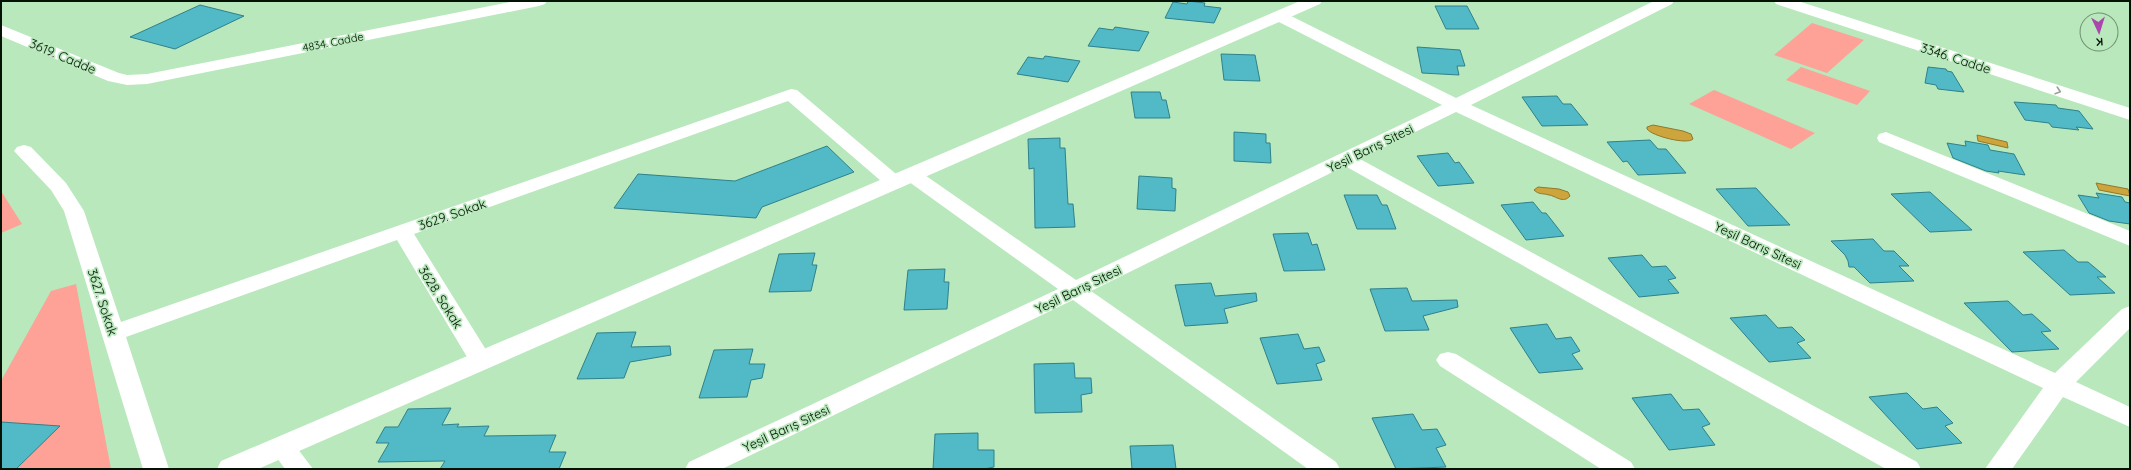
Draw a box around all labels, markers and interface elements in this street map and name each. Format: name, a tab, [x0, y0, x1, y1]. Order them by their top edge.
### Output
north arrow	[2079, 12, 2119, 52]
street label: 4834. Cadde	[301, 29, 365, 55]
street label: 3619. Cadde	[27, 35, 99, 77]
text: K	[2096, 35, 2104, 49]
street label: 3346. Cadde	[1919, 39, 1993, 77]
one-way arrow	[2055, 86, 2062, 95]
street label: Yeşil Barış Sitesi	[1324, 120, 1416, 176]
street label: 3629. Sokak	[416, 195, 488, 233]
street label: Yeşil Barış Sitesi	[1712, 218, 1804, 272]
street label: Yeşil Barış Sitesi	[1032, 261, 1124, 317]
street label: 3628. Sokak	[415, 263, 467, 331]
street label: 3627. Sokak	[85, 267, 121, 338]
street label: Yeşil Barış Sitesi	[740, 401, 832, 455]

